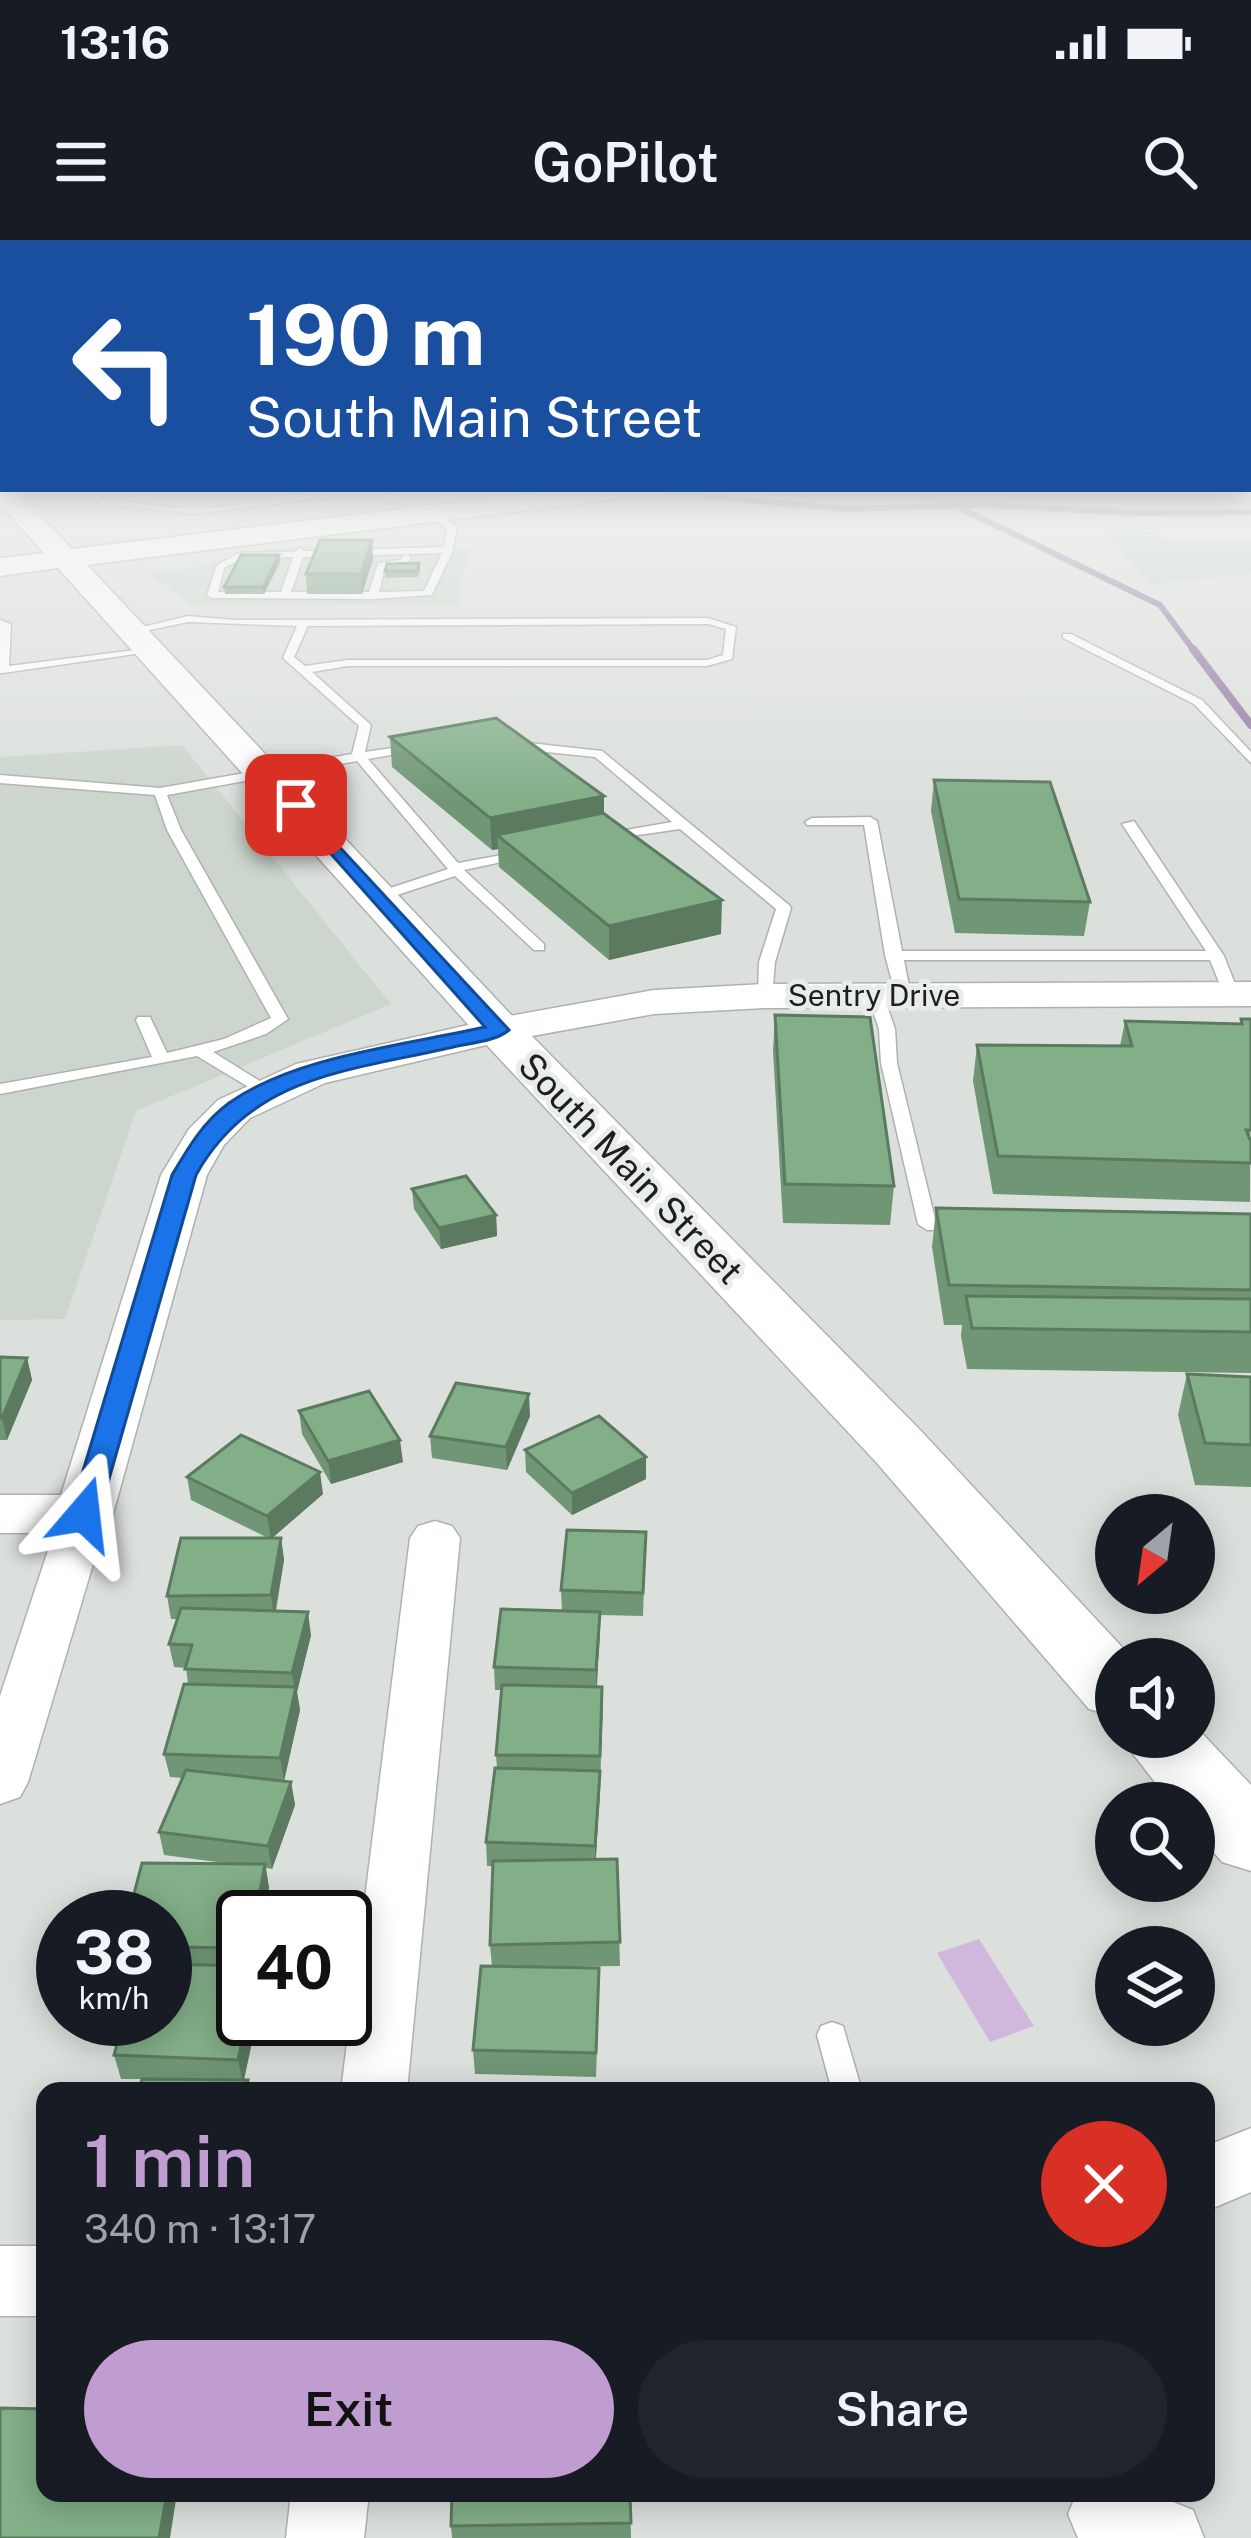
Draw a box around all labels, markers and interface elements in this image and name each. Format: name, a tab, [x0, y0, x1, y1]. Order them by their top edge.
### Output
text: 13:16	[60, 16, 170, 69]
icon: menu	[48, 129, 114, 195]
icon: search	[1137, 129, 1203, 195]
text: GoPilot	[532, 131, 719, 194]
text: 190 m	[246, 285, 485, 384]
icon: left	[48, 288, 204, 444]
text: South Main Street	[246, 386, 702, 449]
pin	[245, 754, 347, 856]
icon: arrive	[263, 772, 329, 838]
street label: Sentry Drive	[788, 977, 960, 1013]
street label: South Main Street	[510, 1044, 752, 1292]
position arrow	[21, 1451, 147, 1577]
north arrow	[1095, 1494, 1215, 1614]
map controls	[1095, 1494, 1215, 2046]
button: sound	[1095, 1638, 1215, 1758]
button: search	[1095, 1782, 1215, 1902]
speed limit sign: 40	[216, 1890, 372, 2046]
text: 38	[74, 1917, 154, 1988]
button: layers	[1095, 1926, 1215, 2046]
text: km/h	[79, 1980, 149, 2016]
text: 1 min	[84, 2119, 255, 2203]
button: close	[1041, 2121, 1167, 2247]
text: 340 m · 13:17	[84, 2206, 316, 2252]
button: Exit	[84, 2340, 614, 2478]
button: Share	[638, 2340, 1167, 2478]

